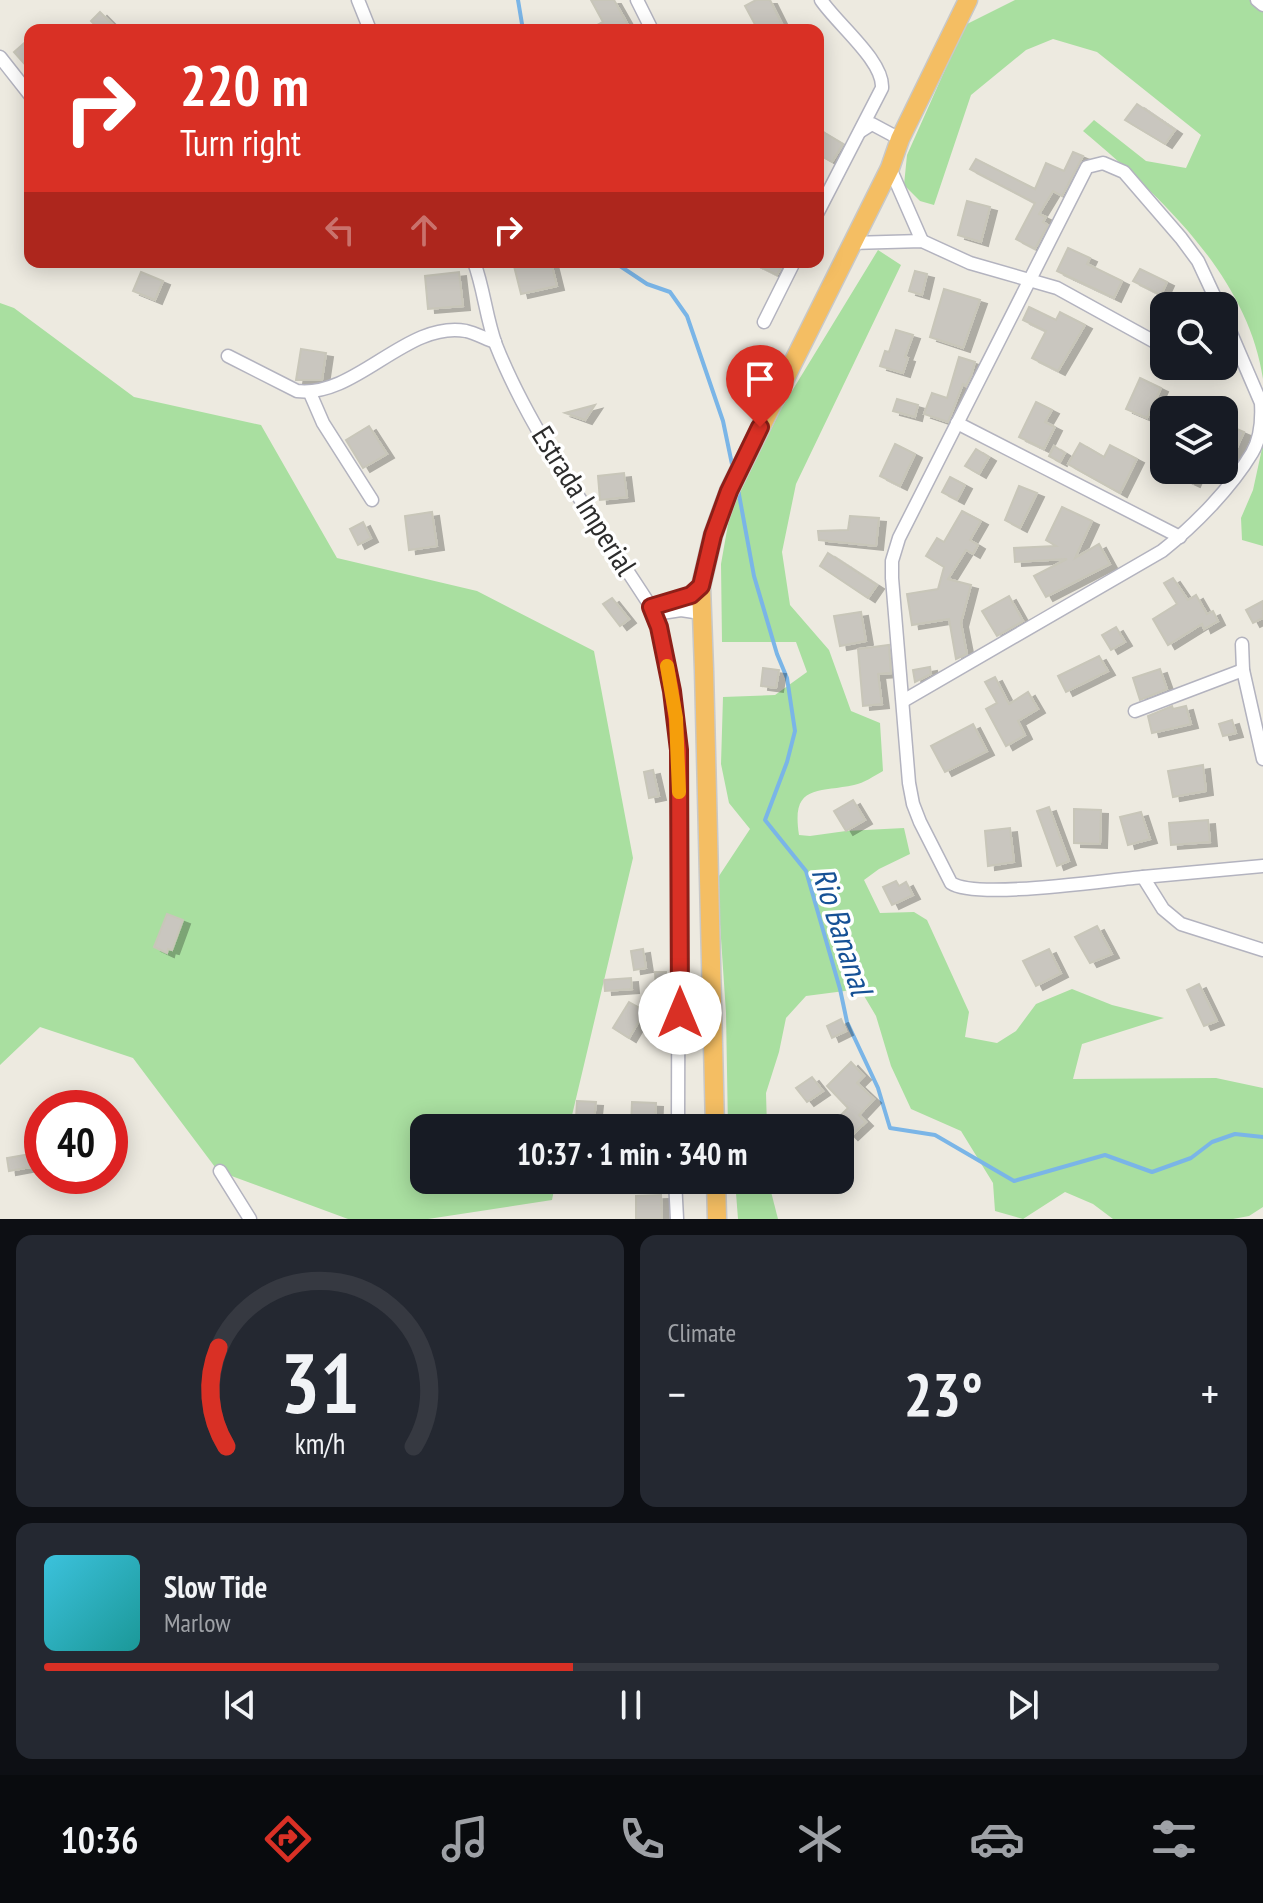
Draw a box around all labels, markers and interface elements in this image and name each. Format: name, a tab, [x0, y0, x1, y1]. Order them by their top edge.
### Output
text: 220 m	[180, 49, 309, 121]
icon: right	[48, 56, 152, 160]
text: Turn right	[180, 119, 301, 166]
icon: left	[318, 208, 362, 252]
icon: ahead	[402, 208, 446, 252]
icon: right	[486, 208, 530, 252]
map controls	[1150, 292, 1238, 484]
button: search	[1150, 292, 1238, 380]
pin	[726, 345, 794, 427]
icon: arrive	[738, 357, 782, 401]
button: layers	[1150, 396, 1238, 484]
street label: Estrada Imperial	[524, 418, 646, 582]
water label: Rio Bananal	[803, 861, 884, 1002]
position arrow	[638, 971, 722, 1055]
speed limit sign: 40	[24, 1090, 128, 1194]
text: 10:37 · 1 min · 340 m	[517, 1134, 747, 1173]
text: Climate	[668, 1316, 736, 1349]
text: 31	[280, 1328, 360, 1436]
text: 23°	[904, 1355, 983, 1433]
text: −	[668, 1365, 686, 1422]
text: +	[1201, 1365, 1219, 1422]
text: km/h	[294, 1425, 345, 1462]
text: Slow Tide	[164, 1567, 267, 1606]
text: Marlow	[164, 1606, 230, 1639]
icon: previous	[218, 1683, 262, 1727]
icon: pause	[609, 1683, 653, 1727]
icon: next	[1001, 1683, 1045, 1727]
icon: directions	[260, 1811, 316, 1867]
icon: music	[437, 1811, 493, 1867]
icon: phone	[614, 1811, 670, 1867]
icon: climate	[792, 1811, 848, 1867]
icon: car	[969, 1811, 1025, 1867]
icon: filters	[1146, 1811, 1202, 1867]
text: 10:36	[61, 1816, 139, 1863]

